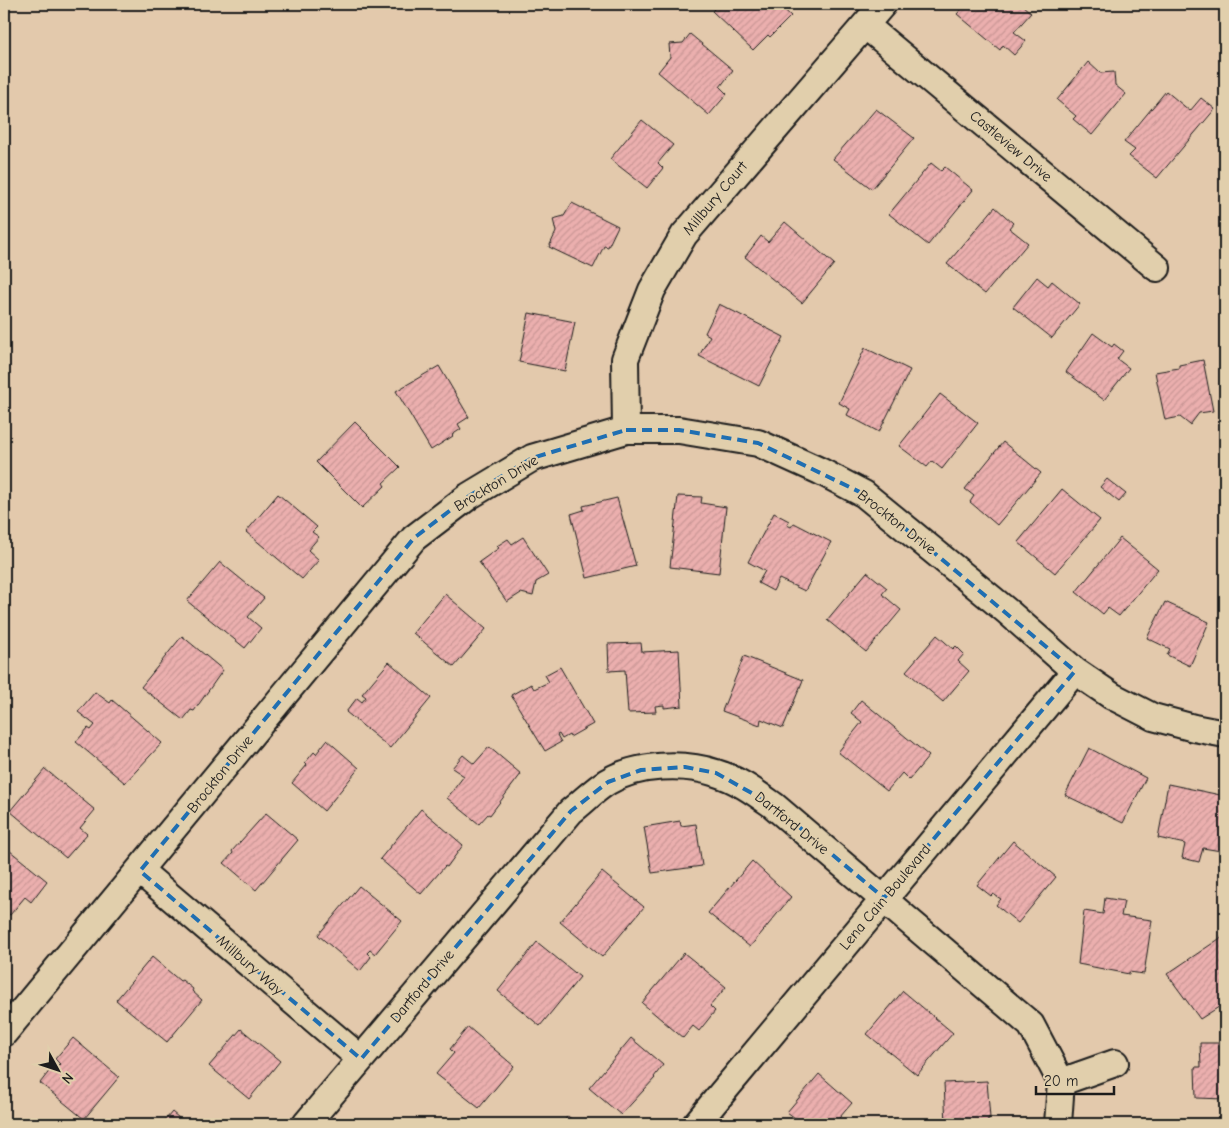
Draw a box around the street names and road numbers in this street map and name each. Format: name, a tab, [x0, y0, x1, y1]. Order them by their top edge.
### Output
street label: Castleview Drive	[966, 106, 1056, 186]
street label: Millbury Court	[679, 157, 752, 239]
street label: Brockton Drive	[451, 451, 542, 515]
street label: Brockton Drive	[854, 486, 940, 559]
street label: Brockton Drive	[183, 731, 257, 817]
street label: Dartford Drive	[751, 788, 833, 859]
street label: Lena Cain Boulevard	[836, 841, 934, 953]
street label: Millbury Way	[213, 931, 287, 999]
street label: Dartford Drive	[386, 945, 458, 1026]

